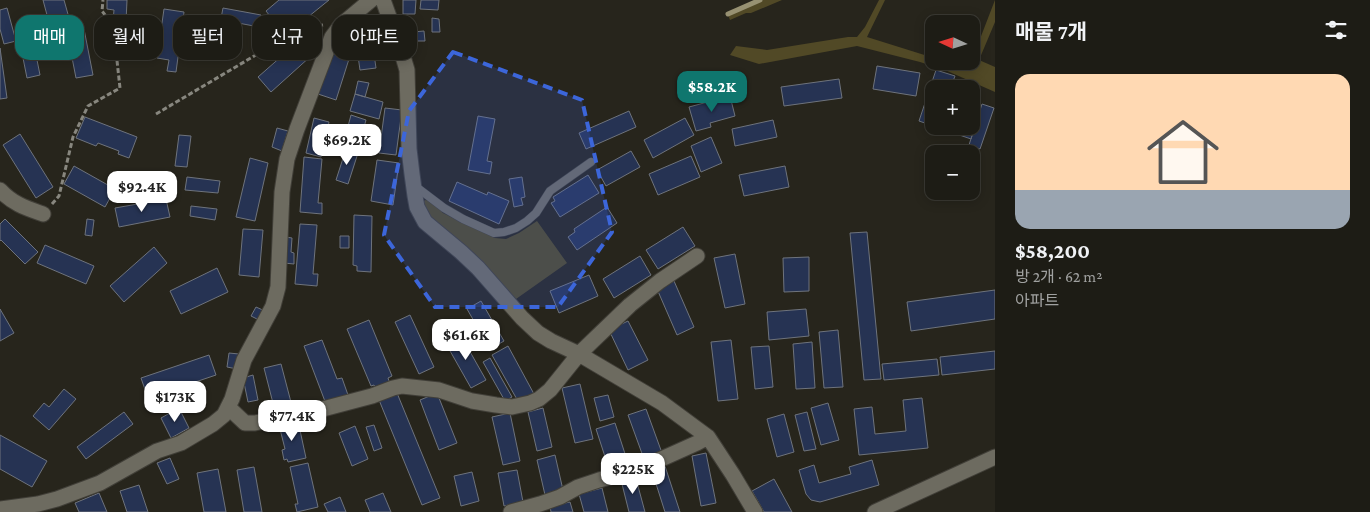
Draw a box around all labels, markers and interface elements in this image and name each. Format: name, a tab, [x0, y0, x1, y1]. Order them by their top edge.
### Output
chip: 매매	[15, 15, 84, 60]
chip: 월세	[94, 15, 163, 60]
chip: 필터	[173, 15, 242, 60]
chip: 신규	[252, 15, 322, 60]
chip: 아파트	[332, 15, 417, 60]
north arrow	[925, 15, 980, 70]
map controls	[925, 15, 980, 200]
icon: filters	[1322, 16, 1350, 44]
text: 매물 7개	[1015, 20, 1087, 44]
pin: $58.2K	[671, 70, 753, 113]
text: $58.2K	[688, 78, 736, 95]
button: +	[925, 80, 980, 135]
icon: home	[1138, 107, 1228, 197]
pin: $69.2K	[306, 124, 388, 166]
text: $69.2K	[323, 131, 371, 148]
button: −	[925, 145, 980, 200]
pin: $92.4K	[101, 170, 183, 213]
text: $92.4K	[118, 178, 166, 195]
text: $58,200	[1015, 239, 1090, 263]
text: 방 2개 · 62 m²	[1015, 268, 1102, 285]
text: 아파트	[1015, 292, 1059, 309]
pin: $61.6K	[425, 318, 507, 361]
text: $61.6K	[443, 326, 489, 343]
pin: $173K	[140, 380, 210, 423]
text: $173K	[155, 388, 195, 405]
pin: $77.4K	[251, 400, 333, 442]
text: $77.4K	[269, 407, 315, 424]
pin: $225K	[598, 452, 668, 495]
text: $225K	[612, 460, 654, 477]

